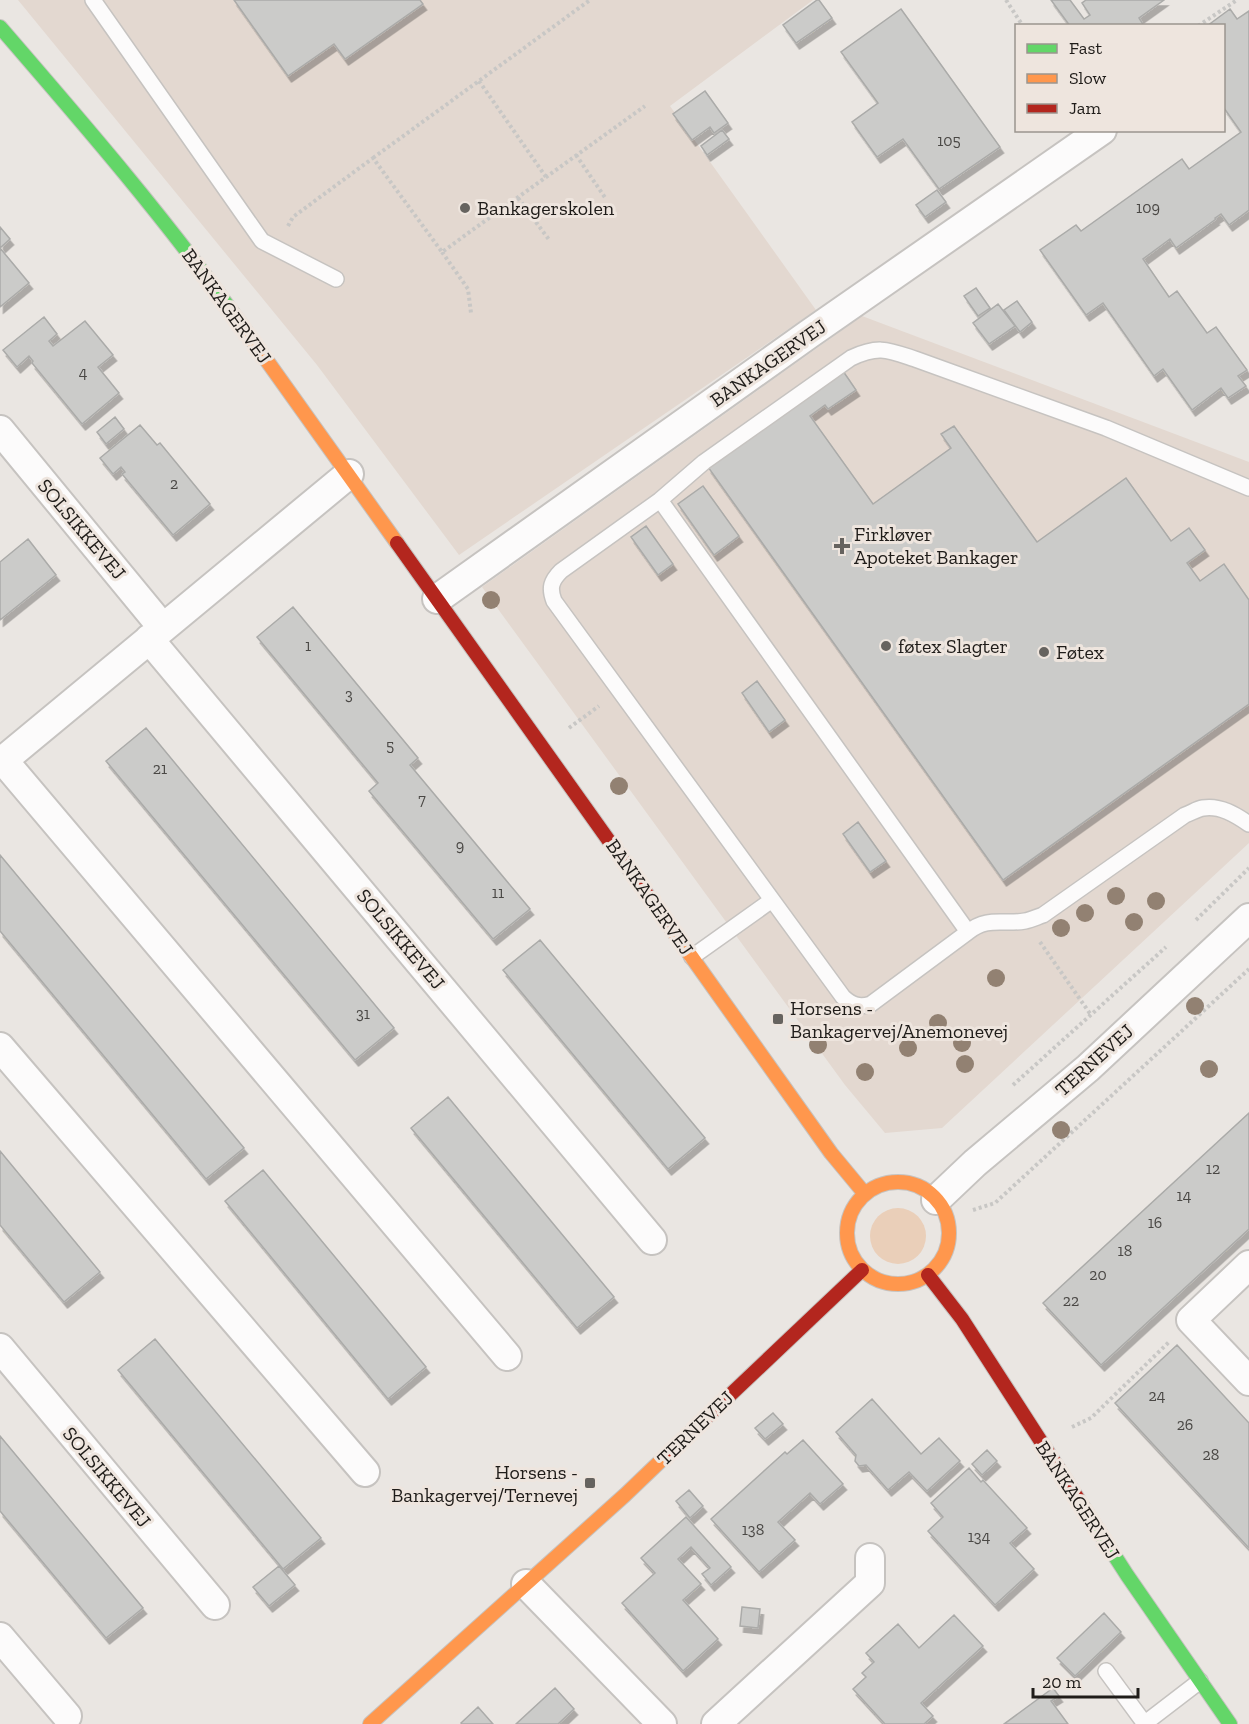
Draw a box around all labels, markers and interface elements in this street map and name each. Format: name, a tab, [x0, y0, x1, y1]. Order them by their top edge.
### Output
legend	[1015, 24, 1225, 132]
text: Fast	[1069, 37, 1102, 59]
text: Slow	[1069, 67, 1106, 89]
text: Jam	[1069, 97, 1101, 119]
house number: 105	[937, 131, 961, 150]
place label: Bankagerskolen	[477, 196, 615, 220]
house number: 109	[1136, 198, 1160, 217]
marker: Bankagerskolen	[458, 201, 472, 215]
street label: BANKAGERVEJ	[177, 244, 277, 368]
street label: BANKAGERVEJ	[705, 314, 831, 412]
house number: 4	[79, 363, 88, 382]
street label: SOLSIKKEVEJ	[33, 474, 131, 584]
house number: 2	[170, 474, 178, 493]
place label: Firkløver Apoteket Bankager	[854, 522, 1018, 569]
marker: Firkløver Apoteket Bankager	[835, 539, 849, 553]
place label: føtex Slagter	[898, 634, 1008, 658]
house number: 1	[305, 636, 311, 655]
marker: føtex Slagter	[879, 639, 893, 653]
place label: Føtex	[1056, 640, 1104, 664]
marker: Føtex	[1037, 645, 1051, 659]
house number: 3	[345, 685, 353, 704]
house number: 5	[386, 736, 394, 755]
house number: 21	[153, 759, 167, 778]
house number: 7	[418, 790, 426, 809]
street label: BANKAGERVEJ	[601, 834, 699, 960]
house number: 9	[456, 836, 464, 855]
house number: 11	[492, 883, 504, 902]
street label: SOLSIKKEVEJ	[352, 884, 450, 994]
place label: Horsens - Bankagervej/Anemonevej	[790, 996, 1008, 1043]
house number: 31	[356, 1004, 370, 1023]
marker: Horsens - Bankagervej/Anemonevej	[771, 1012, 785, 1026]
street label: TERNEVEJ	[1050, 1019, 1138, 1101]
house number: 12	[1206, 1159, 1220, 1178]
house number: 14	[1177, 1186, 1192, 1205]
house number: 16	[1148, 1213, 1162, 1232]
house number: 18	[1118, 1241, 1132, 1260]
house number: 20	[1089, 1265, 1107, 1284]
house number: 22	[1063, 1291, 1079, 1310]
street label: TERNEVEJ	[652, 1386, 738, 1470]
house number: 24	[1149, 1386, 1166, 1405]
house number: 26	[1177, 1415, 1193, 1434]
street label: SOLSIKKEVEJ	[58, 1422, 156, 1532]
street label: BANKAGERVEJ	[1031, 1436, 1125, 1564]
house number: 28	[1203, 1445, 1219, 1464]
place label: Horsens - Bankagervej/Ternevej	[391, 1460, 578, 1507]
marker: Horsens - Bankagervej/Ternevej	[583, 1476, 597, 1490]
house number: 138	[742, 1520, 764, 1539]
house number: 134	[968, 1527, 991, 1546]
scale bar	[1033, 1661, 1138, 1699]
text: 20 m	[1042, 1671, 1082, 1693]

